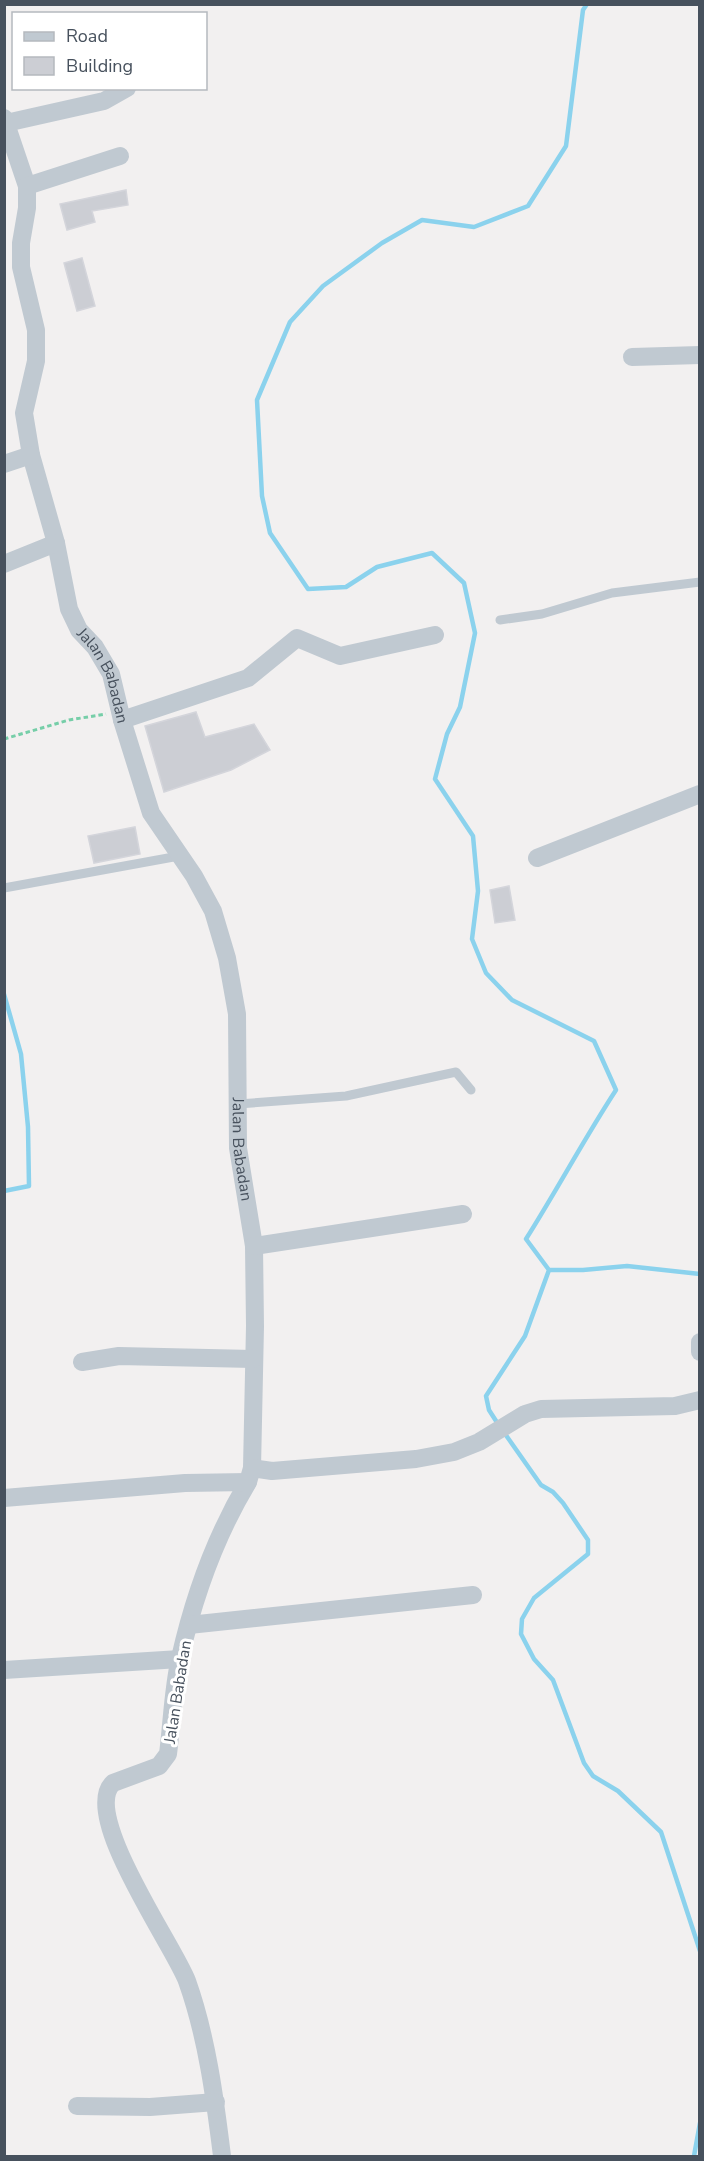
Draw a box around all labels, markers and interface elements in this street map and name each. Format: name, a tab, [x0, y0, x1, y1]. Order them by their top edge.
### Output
legend	[12, 12, 207, 90]
text: Road	[66, 24, 108, 48]
text: Building	[66, 54, 133, 78]
street label: Jalan Babadan	[71, 622, 133, 726]
street label: Jalan Babadan	[227, 1096, 257, 1203]
street label: Jalan Babadan	[159, 1639, 197, 1746]

